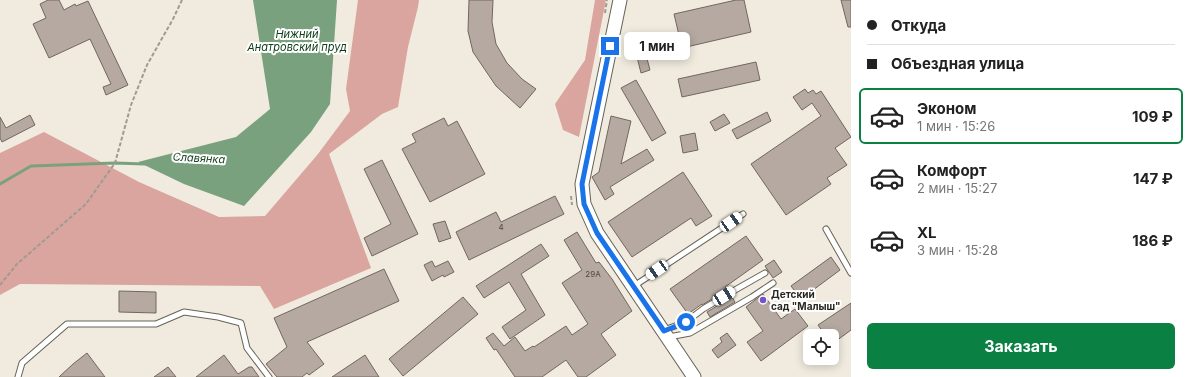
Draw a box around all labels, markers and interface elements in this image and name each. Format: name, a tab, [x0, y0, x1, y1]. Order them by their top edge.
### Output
text: Откуда	[891, 16, 946, 35]
water label: Нижний Анатровский пруд	[246, 27, 347, 54]
callout: 1 мин	[624, 32, 690, 60]
route end	[601, 37, 619, 55]
text: 1 мин	[639, 38, 675, 54]
text: Объездная улица	[891, 54, 1024, 73]
icon: car	[869, 98, 905, 134]
text: Эконом	[917, 99, 976, 118]
text: 109 ₽	[1132, 107, 1173, 126]
text: 1 мин · 15:26	[917, 118, 995, 134]
water label: Славянка	[172, 150, 226, 166]
icon: car	[869, 160, 905, 196]
text: Комфорт	[917, 161, 987, 180]
text: 147 ₽	[1133, 169, 1173, 188]
text: 2 мин · 15:27	[917, 180, 997, 196]
car	[718, 210, 744, 234]
house number: 4	[498, 222, 504, 232]
icon: car	[869, 222, 905, 258]
text: XL	[917, 223, 937, 242]
text: 186 ₽	[1132, 231, 1173, 250]
text: 3 мин · 15:28	[917, 242, 998, 258]
car	[644, 258, 670, 282]
house number: 29А	[585, 269, 601, 279]
car	[711, 285, 737, 307]
place label: Детский сад "Малыш"	[771, 288, 841, 312]
marker: Детский сад "Малыш"	[758, 295, 768, 305]
route start	[677, 313, 695, 331]
button: Заказать	[867, 323, 1175, 369]
map controls	[803, 329, 839, 365]
button: locate	[803, 329, 839, 365]

